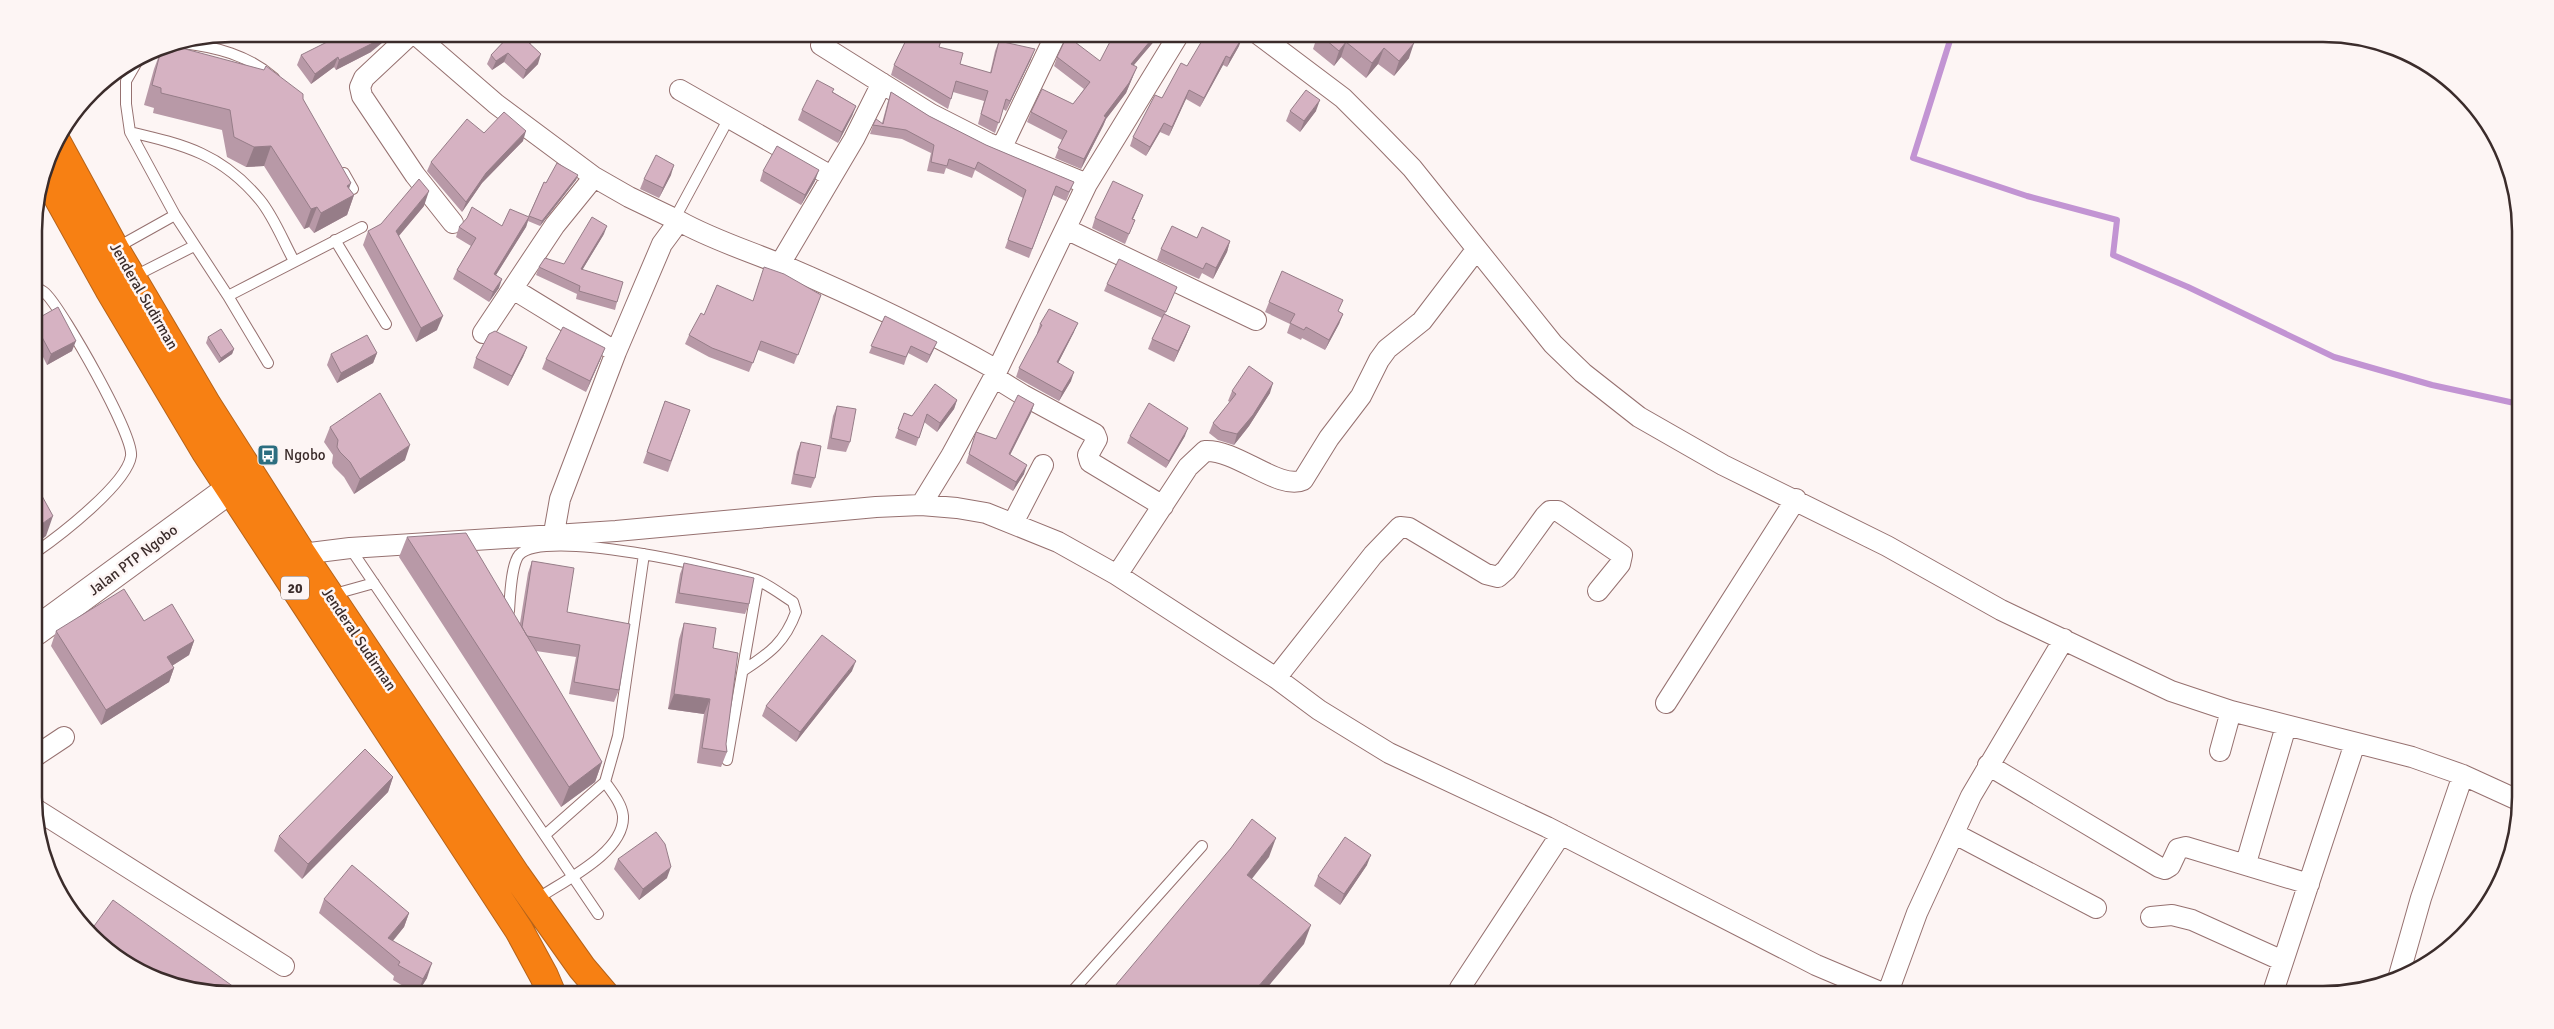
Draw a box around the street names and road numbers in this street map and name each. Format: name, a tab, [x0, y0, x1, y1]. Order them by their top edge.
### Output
street label: Jenderal Sudirman	[106, 239, 182, 353]
street label: Jalan PTP Ngobo	[85, 521, 181, 599]
road number: 20	[281, 576, 309, 600]
street label: Jenderal Sudirman	[318, 584, 400, 694]

